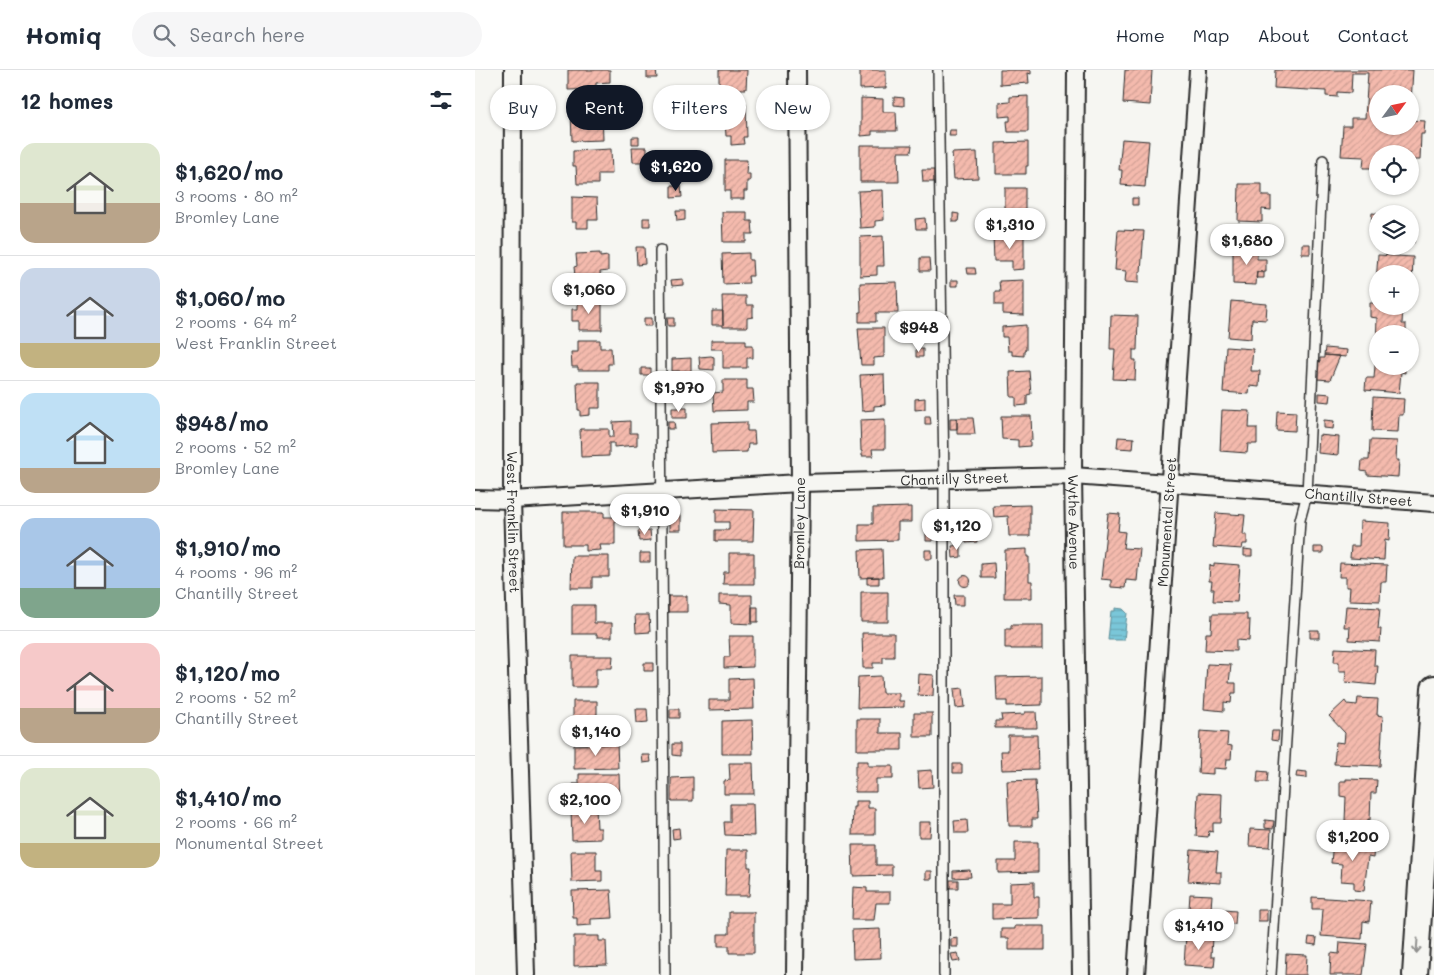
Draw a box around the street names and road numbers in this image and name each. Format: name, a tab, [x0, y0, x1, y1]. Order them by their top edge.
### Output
street label: West Franklin Street	[503, 451, 525, 593]
street label: Monumental Street	[1153, 457, 1180, 588]
street label: Chantilly Street	[900, 468, 1009, 489]
street label: Wythe Avenue	[1064, 474, 1085, 570]
street label: Bromley Lane	[789, 477, 809, 569]
street label: Chantilly Street	[1304, 483, 1413, 510]

